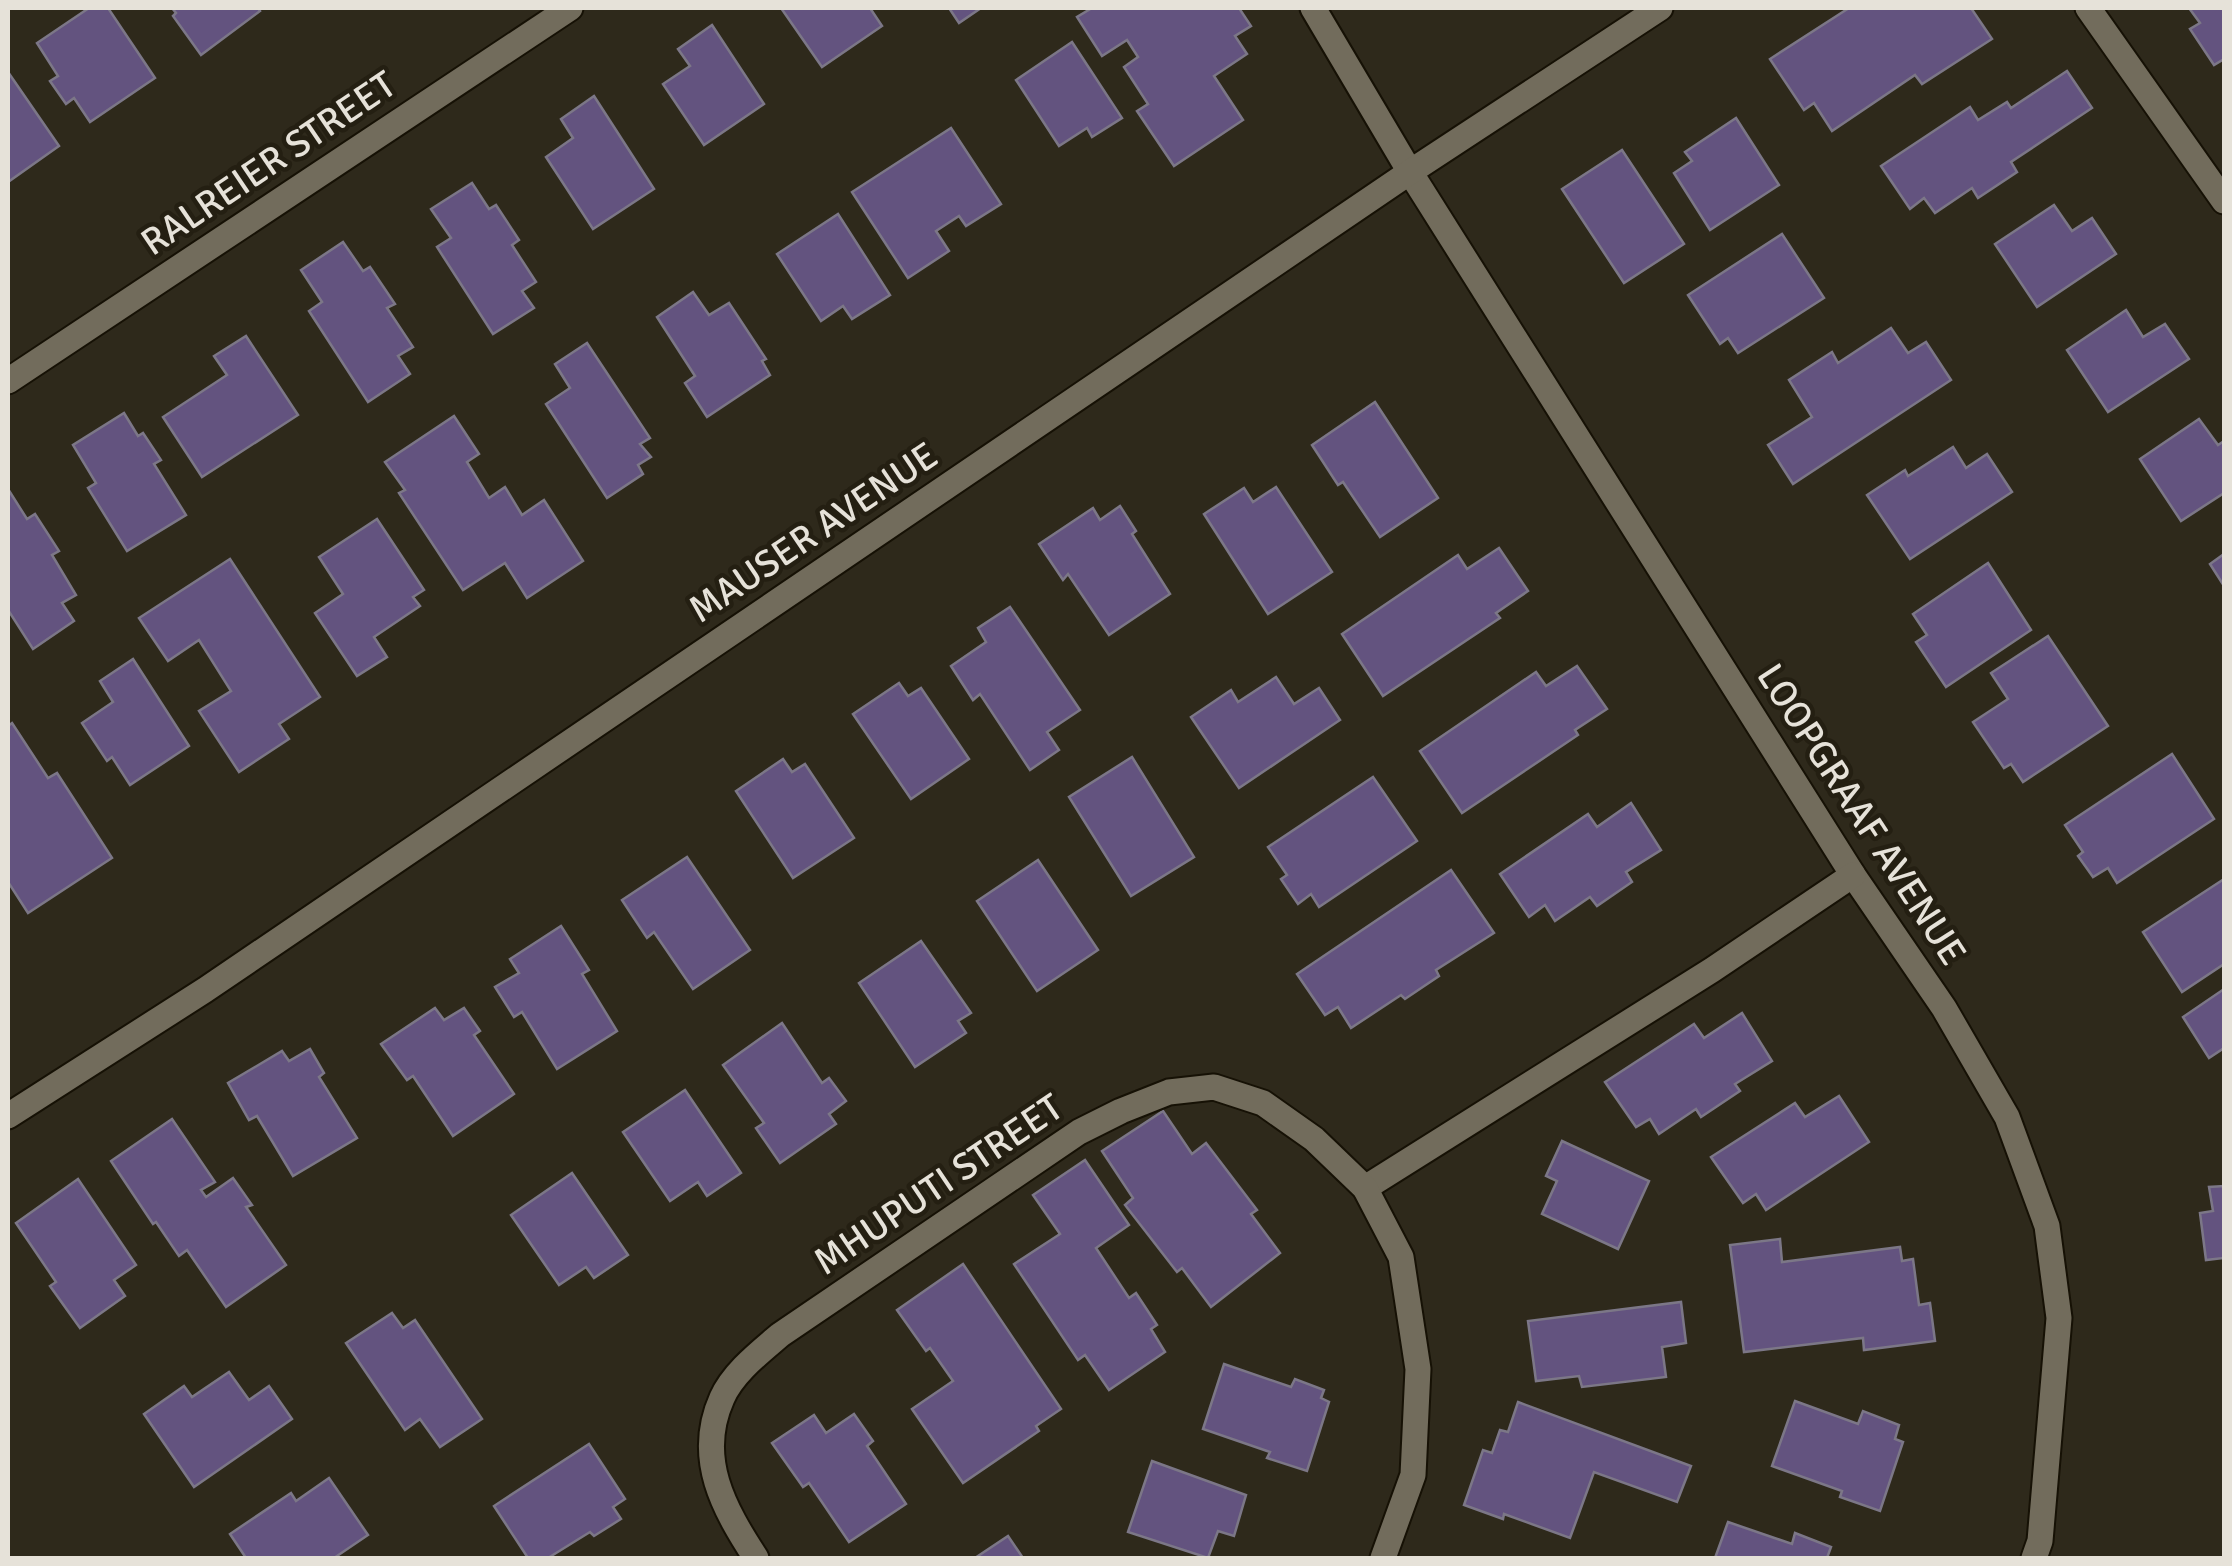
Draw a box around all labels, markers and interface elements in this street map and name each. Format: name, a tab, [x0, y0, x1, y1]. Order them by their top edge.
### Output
street label: RALREIER STREET	[132, 61, 405, 266]
street label: MAUSER AVENUE	[680, 432, 947, 633]
street label: LOOPGRAAF AVENUE	[1747, 655, 1977, 974]
street label: MHUPUTI STREET	[805, 1084, 1072, 1285]

